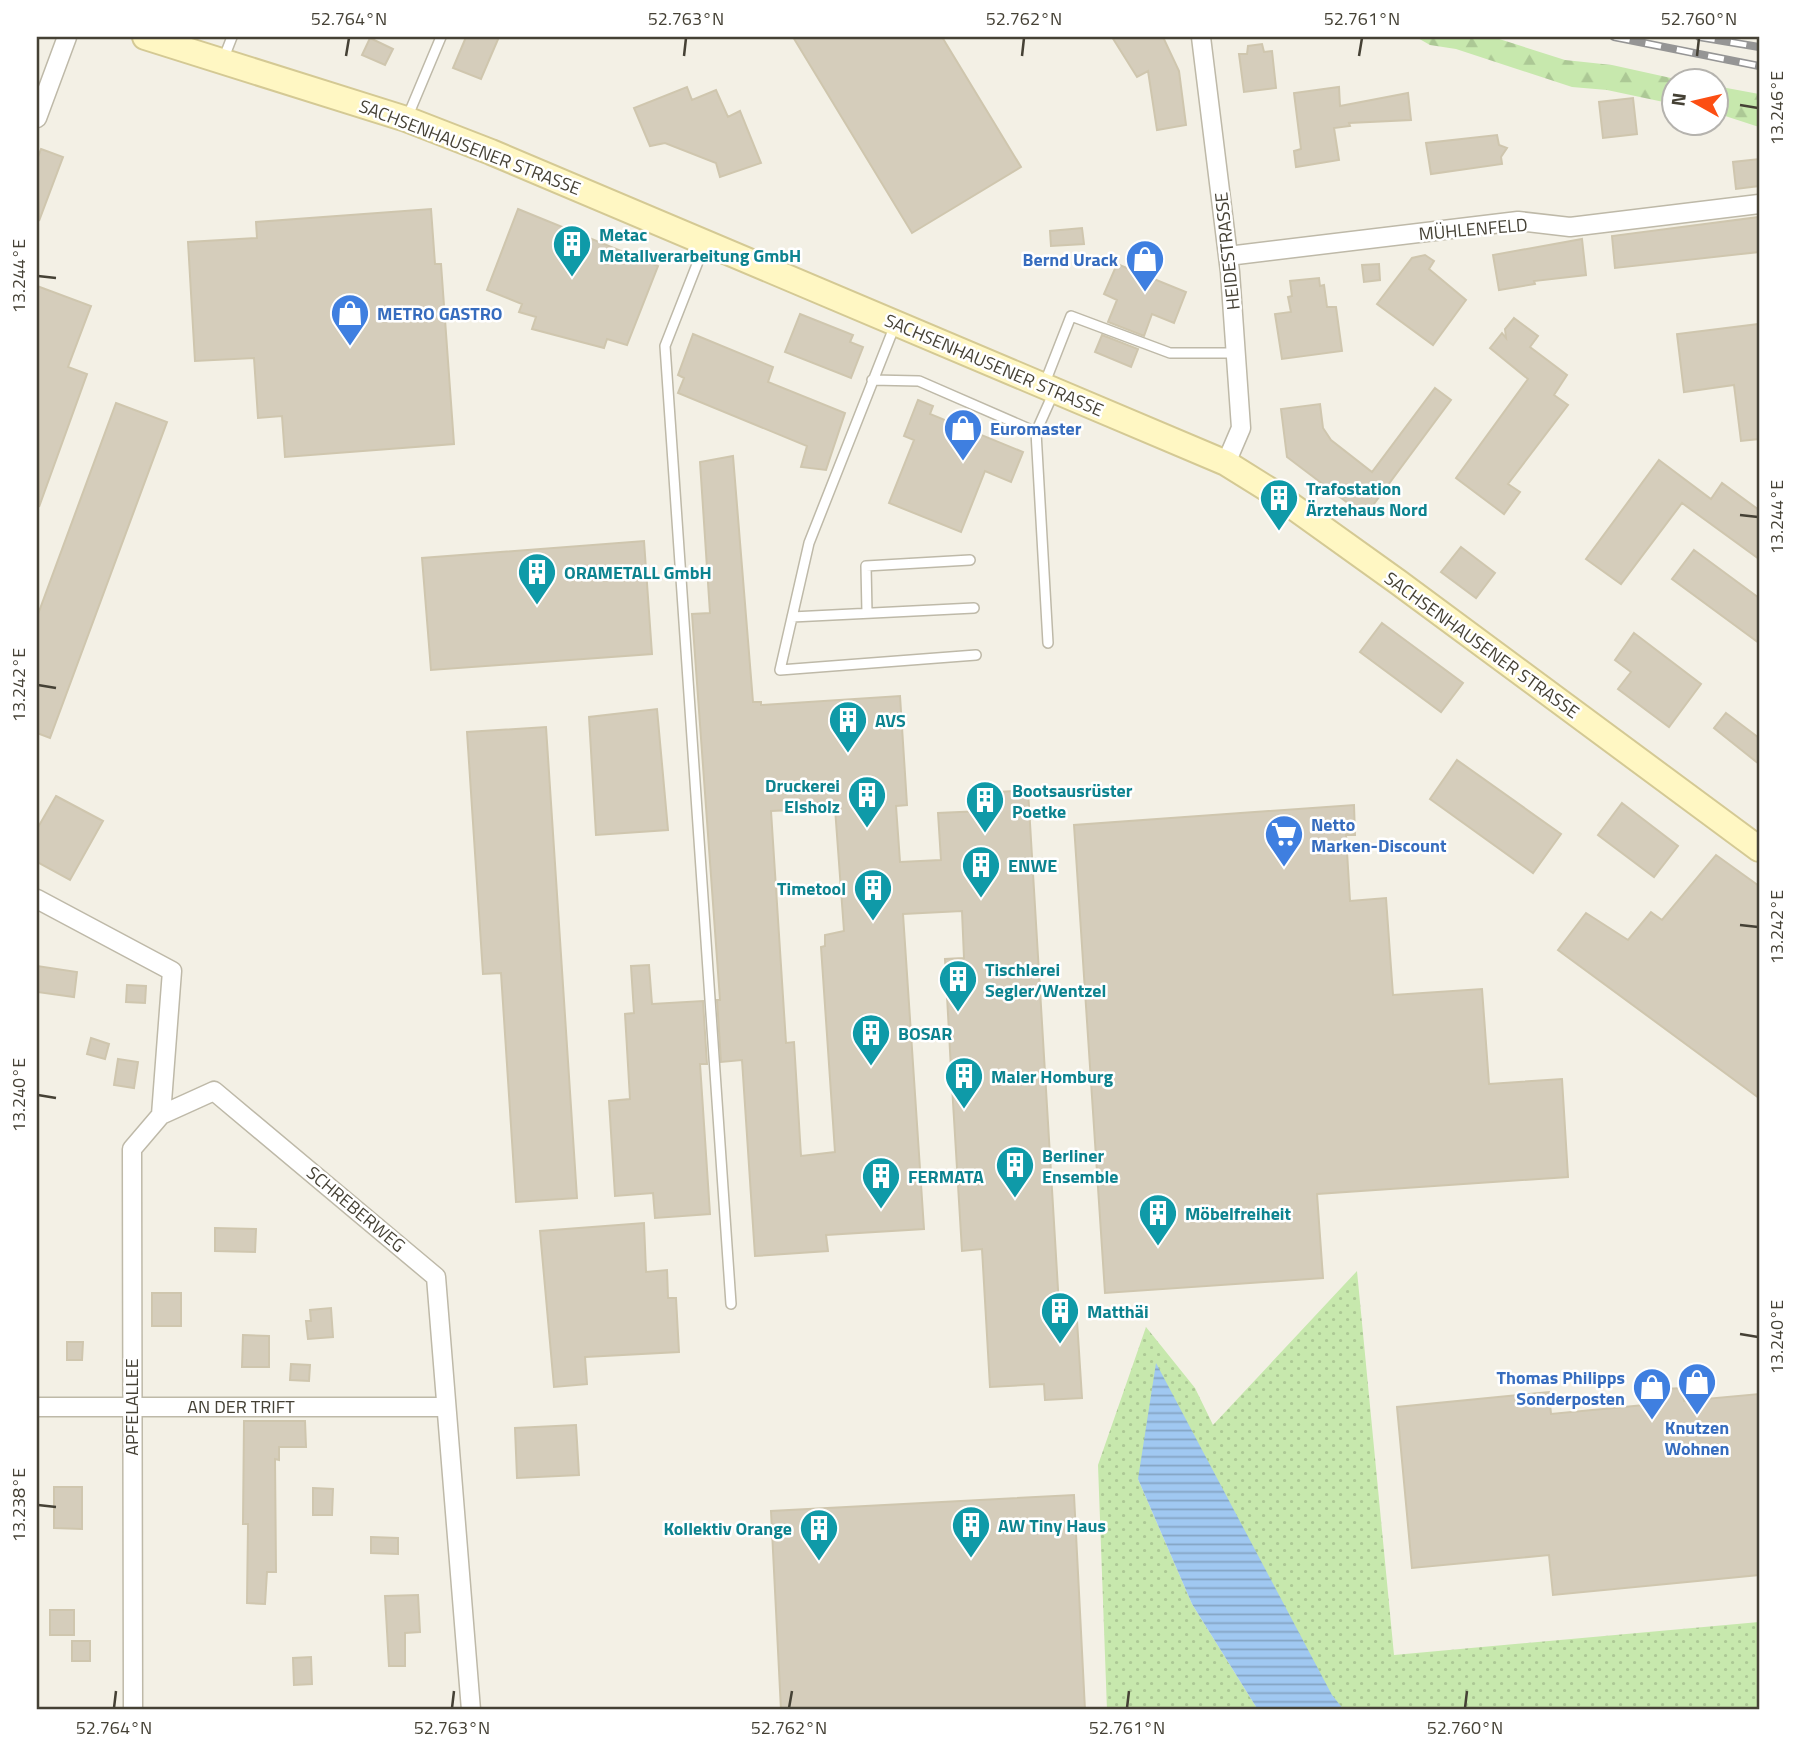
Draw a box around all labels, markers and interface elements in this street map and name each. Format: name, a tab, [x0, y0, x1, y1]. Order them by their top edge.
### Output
text: 52.764°N	[311, 5, 387, 32]
text: 52.763°N	[648, 5, 724, 32]
text: 52.762°N	[986, 5, 1062, 32]
text: 52.761°N	[1324, 5, 1400, 32]
text: 52.760°N	[1661, 5, 1737, 32]
north arrow	[1660, 66, 1730, 136]
text: 13.246°E	[1763, 71, 1790, 145]
text: N	[1662, 91, 1693, 108]
street label: SACHSENHAUSENER STRASSE	[355, 92, 585, 202]
street label: HEIDESTRASSE	[1207, 191, 1247, 311]
street label: MÜHLENFELD	[1417, 211, 1529, 247]
place label: Metac Metallverarbeitung GmbH	[599, 221, 801, 269]
building icon: Metac Metallverarbeitung GmbH	[551, 223, 593, 278]
shop icon: Bernd Urack	[1124, 238, 1166, 293]
text: 13.244°E	[5, 239, 32, 313]
place label: Bernd Urack	[1022, 246, 1119, 273]
shop icon: METRO GASTRO	[329, 292, 371, 347]
place label: METRO GASTRO	[377, 300, 503, 327]
street label: SACHSENHAUSENER STRASSE	[880, 307, 1108, 423]
shop icon: Euromaster	[942, 407, 984, 462]
place label: Euromaster	[990, 415, 1082, 442]
place label: Trafostation Ärztehaus Nord	[1306, 475, 1428, 523]
building icon: Trafostation Ärztehaus Nord	[1258, 477, 1300, 532]
text: 13.244°E	[1763, 480, 1790, 554]
building icon: ORAMETALL GmbH	[516, 551, 558, 606]
place label: ORAMETALL GmbH	[564, 559, 712, 586]
street label: SACHSENHAUSENER STRASSE	[1379, 565, 1585, 725]
text: 13.242°E	[5, 648, 32, 722]
building icon: AVS	[827, 699, 869, 754]
place label: AVS	[875, 707, 906, 734]
place label: Druckerei Elsholz	[765, 772, 840, 820]
building icon: Druckerei Elsholz	[846, 774, 888, 829]
place label: Bootsausrüster Poetke	[1012, 777, 1133, 825]
building icon: Bootsausrüster Poetke	[964, 779, 1006, 834]
place label: Netto Marken-Discount	[1311, 811, 1447, 859]
supermarket icon: Netto Marken-Discount	[1263, 813, 1305, 868]
building icon: ENWE	[960, 844, 1002, 899]
place label: ENWE	[1008, 852, 1057, 879]
building icon: Timetool	[852, 867, 894, 922]
place label: Timetool	[777, 875, 846, 902]
text: 13.242°E	[1763, 890, 1790, 964]
place label: Tischlerei Segler/Wentzel	[985, 956, 1106, 1004]
building icon: Tischlerei Segler/Wentzel	[937, 958, 979, 1013]
building icon: BOSAR	[850, 1012, 892, 1067]
place label: BOSAR	[898, 1020, 952, 1047]
building icon: Maler Homburg	[943, 1055, 985, 1110]
text: 13.240°E	[5, 1058, 32, 1132]
place label: Maler Homburg	[991, 1063, 1114, 1090]
place label: Berliner Ensemble	[1042, 1142, 1119, 1190]
building icon: Berliner Ensemble	[994, 1144, 1036, 1199]
building icon: FERMATA	[860, 1155, 902, 1210]
street label: SCHREBERWEG	[301, 1160, 411, 1258]
place label: FERMATA	[908, 1163, 984, 1190]
building icon: Möbelfreiheit	[1137, 1192, 1179, 1247]
place label: Möbelfreiheit	[1185, 1200, 1291, 1227]
building icon: Matthäi	[1039, 1290, 1081, 1345]
place label: Matthäi	[1087, 1298, 1149, 1325]
text: 13.240°E	[1763, 1300, 1790, 1374]
street label: APFELALLEE	[118, 1358, 145, 1456]
shop icon: Knutzen Wohnen	[1676, 1361, 1718, 1416]
place label: Thomas Philipps Sonderposten	[1496, 1364, 1625, 1412]
shop icon: Thomas Philipps Sonderposten	[1631, 1366, 1673, 1421]
street label: AN DER TRIFT	[187, 1393, 295, 1420]
place label: Knutzen Wohnen	[1664, 1414, 1730, 1462]
text: 13.238°E	[5, 1468, 32, 1542]
building icon: AW Tiny Haus	[950, 1504, 992, 1559]
building icon: Kollektiv Orange	[798, 1507, 840, 1562]
place label: AW Tiny Haus	[998, 1512, 1106, 1539]
place label: Kollektiv Orange	[663, 1515, 792, 1542]
text: 52.764°N	[76, 1714, 152, 1741]
text: 52.763°N	[414, 1714, 490, 1741]
text: 52.762°N	[751, 1714, 827, 1741]
text: 52.761°N	[1089, 1714, 1165, 1741]
text: 52.760°N	[1427, 1714, 1503, 1741]

